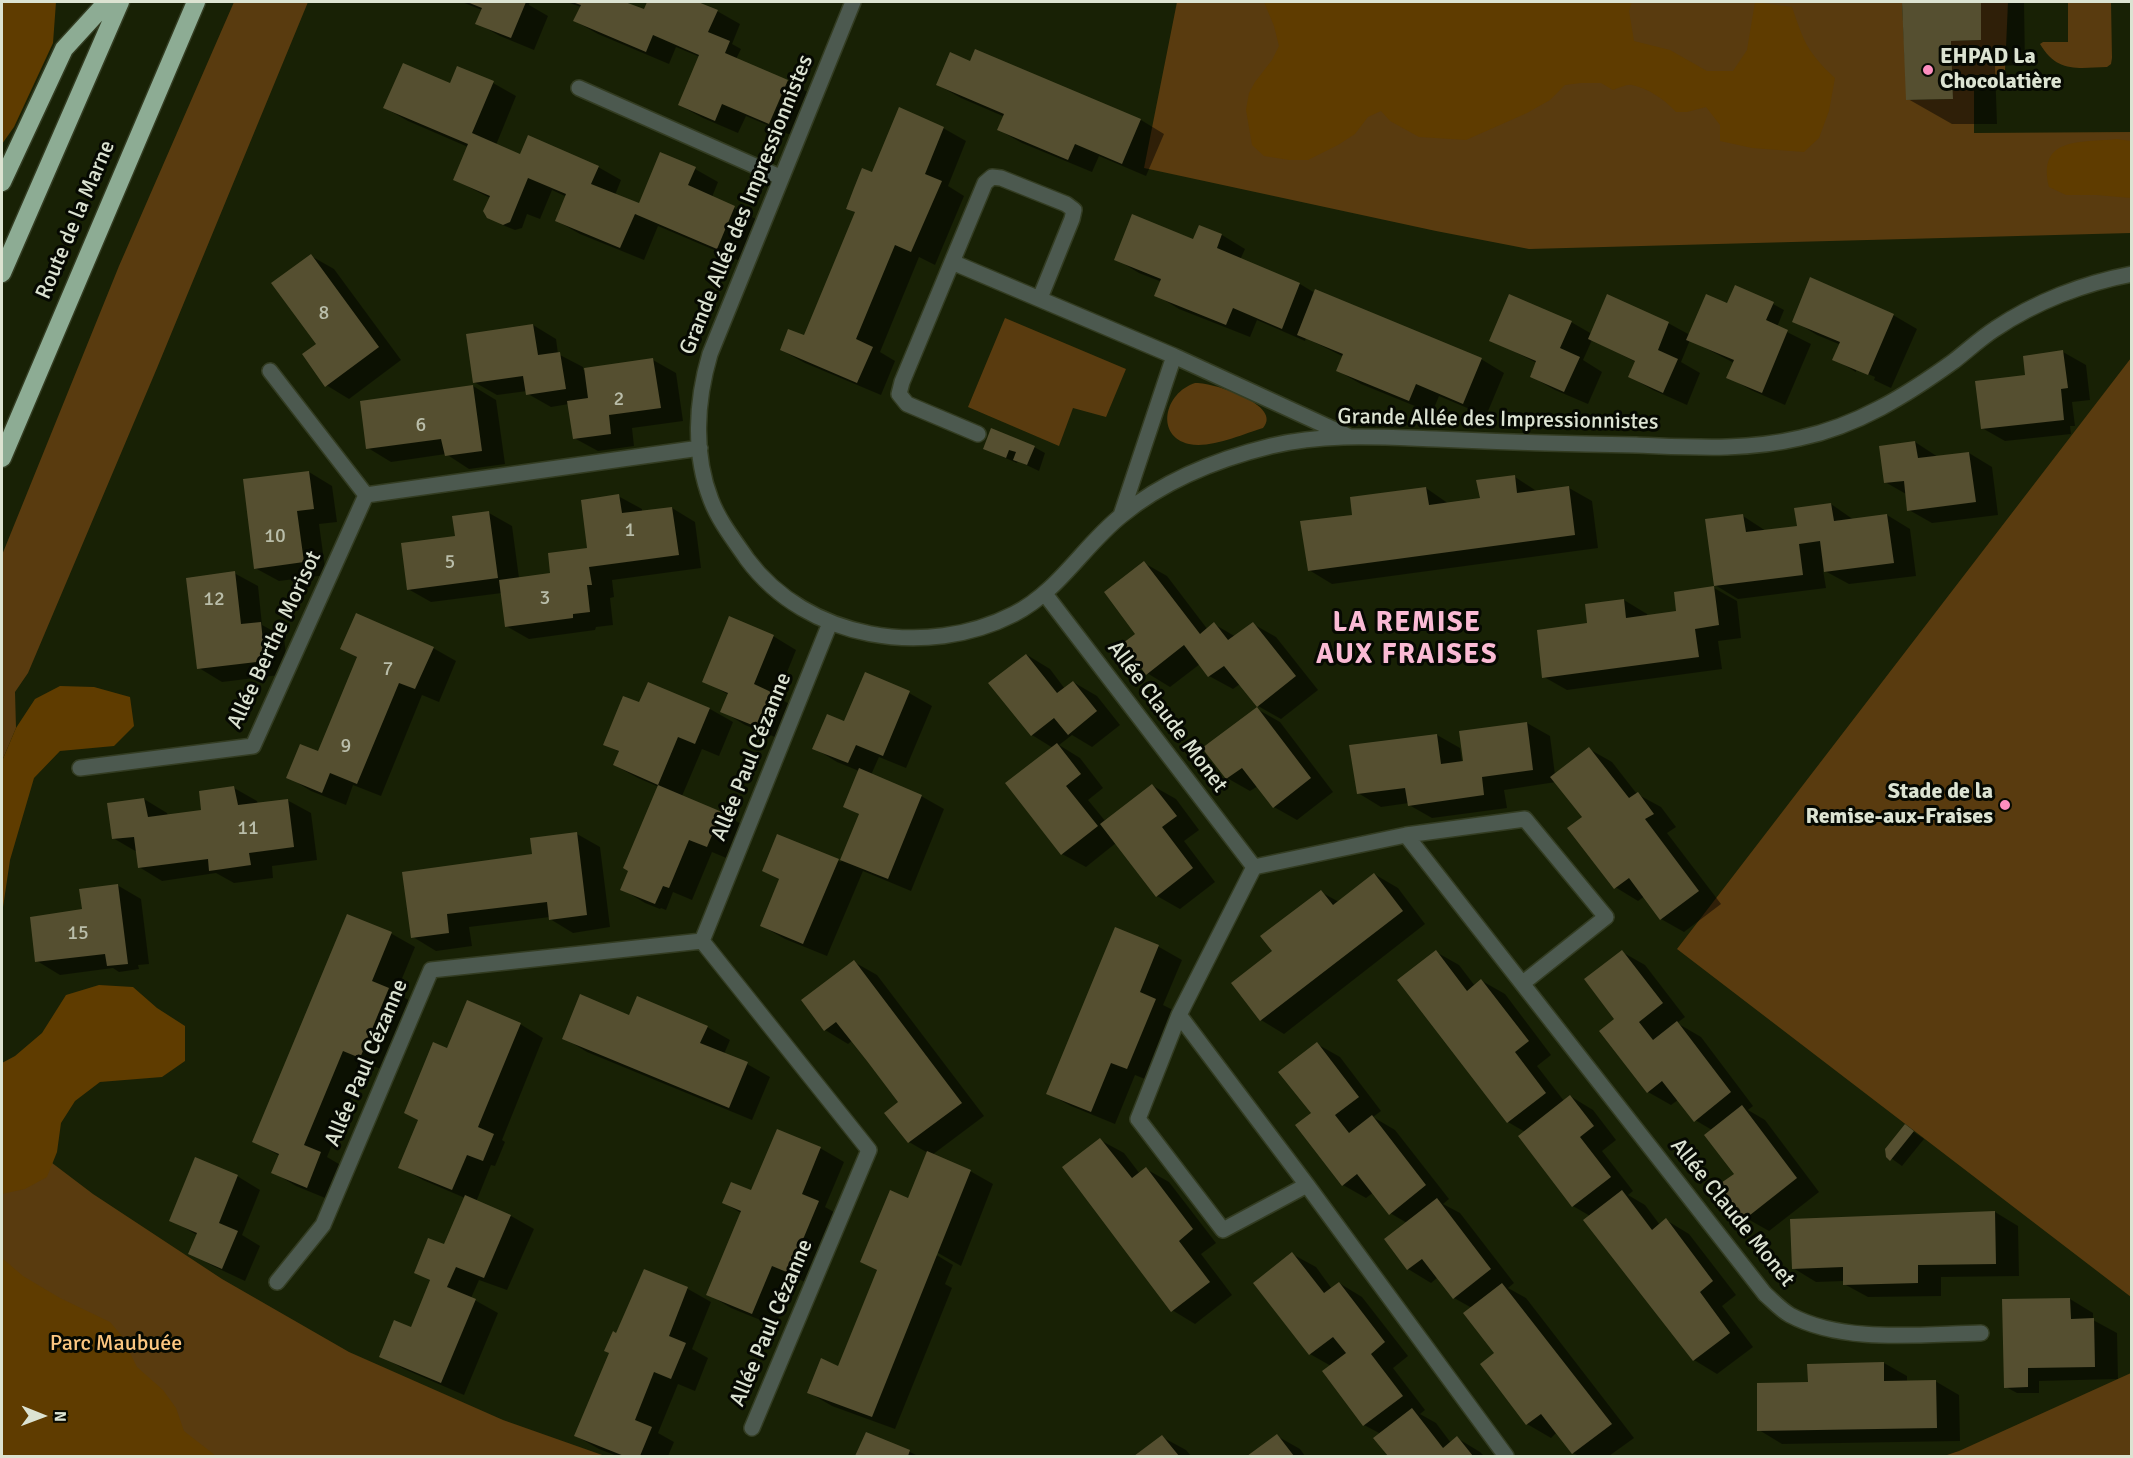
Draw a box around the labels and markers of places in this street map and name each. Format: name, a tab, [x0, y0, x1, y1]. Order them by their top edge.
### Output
place label: EHPAD La Chocolatière	[1940, 44, 2062, 96]
marker: EHPAD La Chocolatière	[1921, 63, 1935, 77]
place label: Stade de la Remise-aux-Fraises	[1805, 779, 1993, 830]
marker: Stade de la Remise-aux-Fraises	[1998, 798, 2012, 812]

